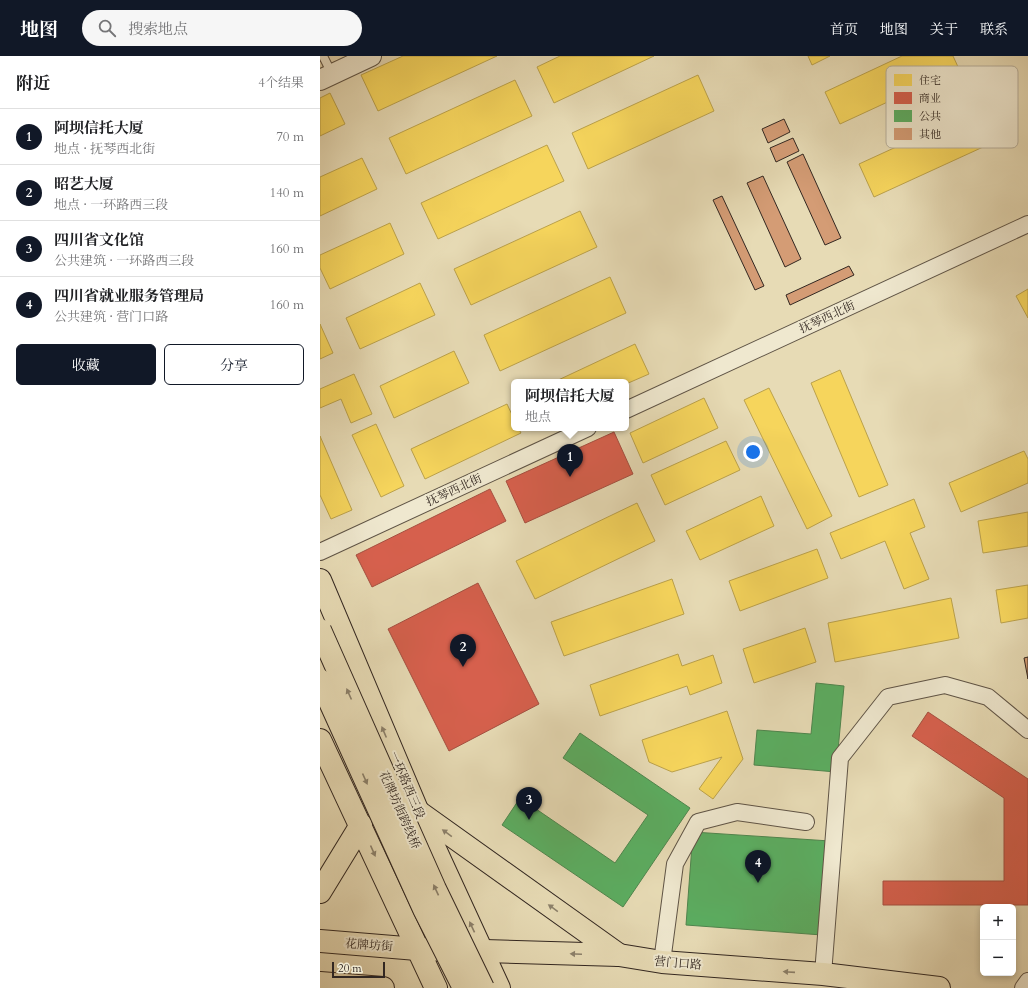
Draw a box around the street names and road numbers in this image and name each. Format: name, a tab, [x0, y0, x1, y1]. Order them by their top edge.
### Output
street label: 抚琴西北街	[796, 297, 858, 337]
street label: 抚琴西北街	[423, 470, 485, 510]
street label: 一环路西三段	[386, 749, 428, 821]
street label: 花牌坊街跨线桥	[376, 768, 424, 852]
street label: 花牌坊街	[344, 935, 394, 955]
street label: 营门口路	[653, 953, 703, 973]

